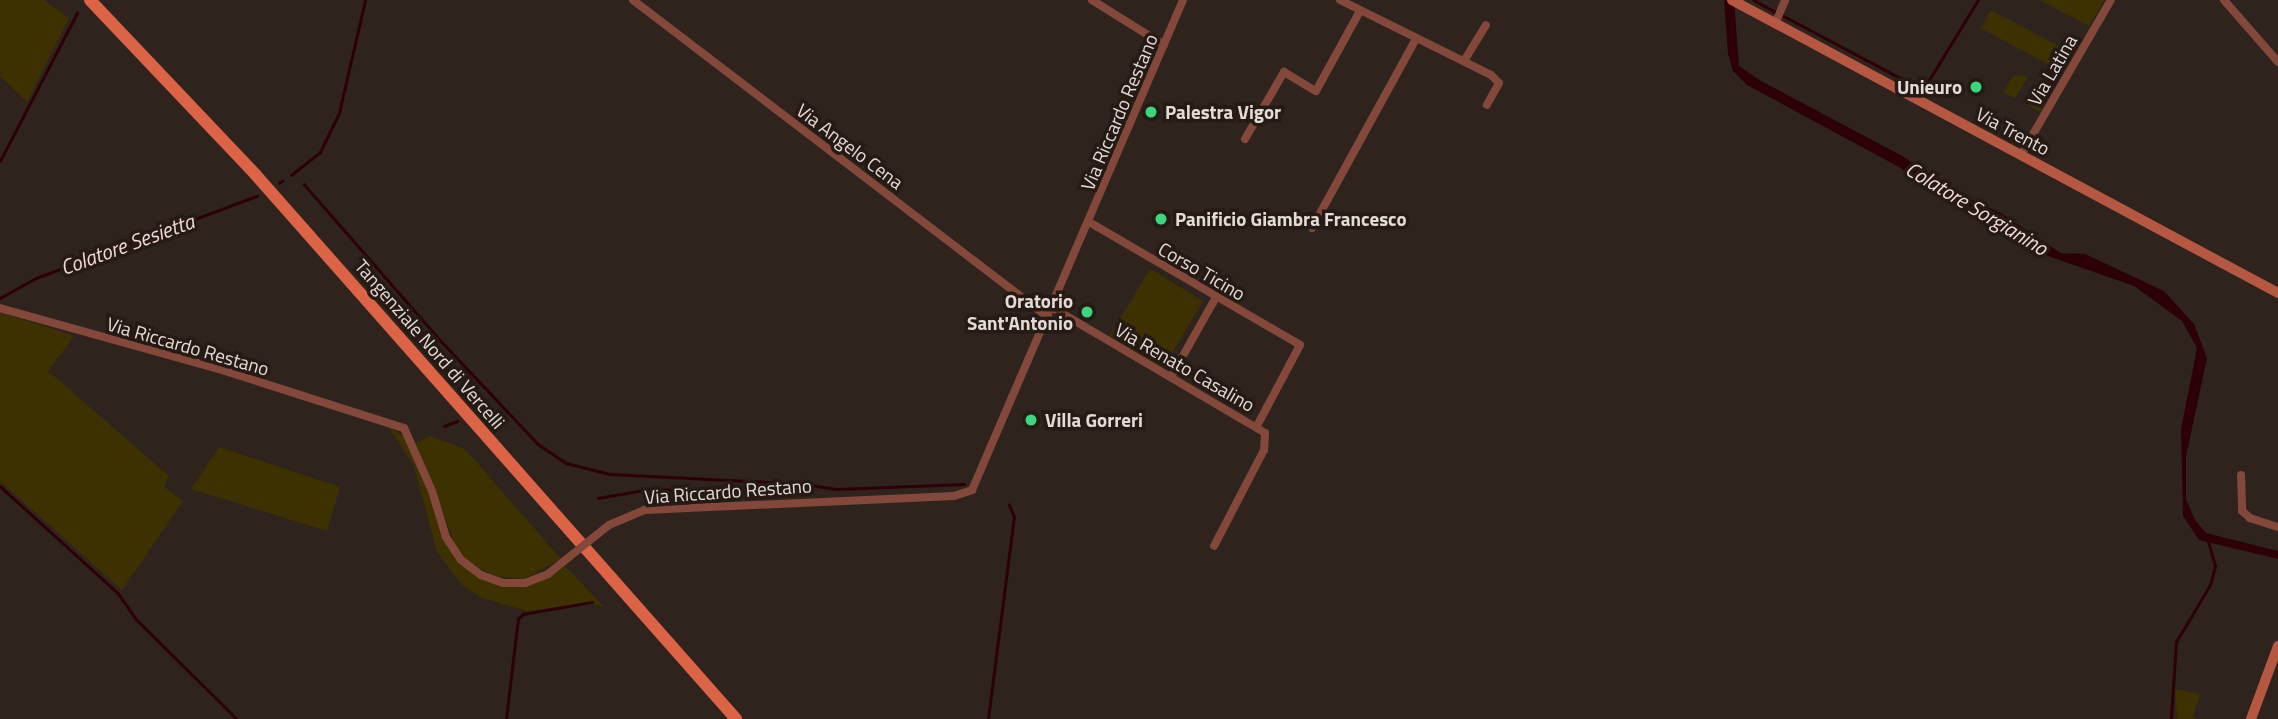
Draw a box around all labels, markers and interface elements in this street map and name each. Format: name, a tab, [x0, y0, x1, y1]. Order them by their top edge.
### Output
street label: Via Riccardo Restano	[1076, 30, 1162, 194]
street label: Via Latina	[2023, 30, 2081, 110]
place label: Unieuro	[1897, 76, 1962, 98]
marker: Unieuro	[1968, 79, 1984, 95]
street label: Via Angelo Cena	[792, 98, 908, 194]
place label: Palestra Vigor	[1165, 101, 1281, 123]
street label: Via Trento	[1972, 102, 2054, 160]
marker: Palestra Vigor	[1143, 104, 1159, 120]
water label: Colatore Sorgianino	[1901, 156, 2053, 260]
water label: Colatore Sesietta	[57, 208, 197, 280]
place label: Panificio Giambra Francesco	[1175, 208, 1407, 230]
marker: Panificio Giambra Francesco	[1153, 211, 1169, 227]
street label: Corso Ticino	[1154, 237, 1250, 305]
street label: Tangenziale Nord di Vercelli	[350, 255, 510, 433]
place label: Oratorio Sant'Antonio	[967, 290, 1073, 334]
marker: Oratorio Sant'Antonio	[1079, 304, 1095, 320]
street label: Via Riccardo Restano	[104, 312, 272, 380]
street label: Via Renato Casalino	[1111, 318, 1259, 416]
place label: Villa Gorreri	[1045, 409, 1143, 431]
marker: Villa Gorreri	[1023, 412, 1039, 428]
street label: Via Riccardo Restano	[644, 474, 812, 508]

